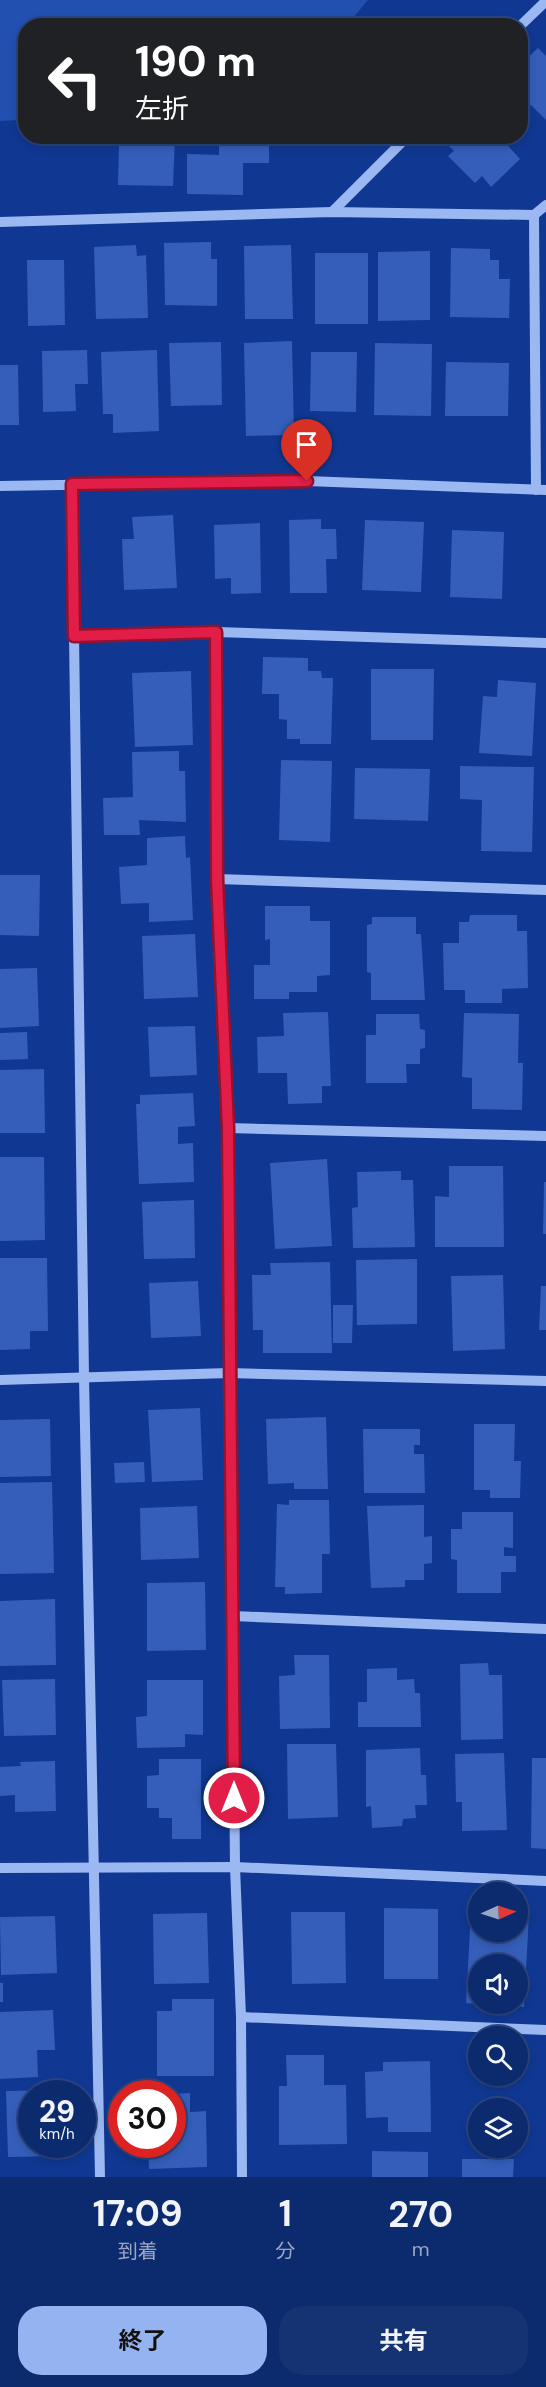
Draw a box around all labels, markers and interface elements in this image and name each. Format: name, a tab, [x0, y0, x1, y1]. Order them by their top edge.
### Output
text: 190 m	[135, 34, 256, 89]
icon: left	[36, 42, 114, 120]
text: 左折	[135, 91, 189, 126]
pin	[281, 419, 332, 481]
icon: arrive	[290, 428, 323, 461]
position arrow	[202, 1766, 266, 1830]
north arrow	[468, 1882, 528, 1942]
map controls	[468, 1882, 528, 2158]
button: sound	[468, 1954, 528, 2014]
button: search	[468, 2026, 528, 2086]
speed limit sign: 30	[108, 2080, 186, 2158]
text: 29	[39, 2092, 75, 2131]
button: layers	[468, 2098, 528, 2158]
text: km/h	[39, 2124, 75, 2144]
text: 17:09	[93, 2190, 183, 2237]
text: 1	[279, 2190, 292, 2237]
text: 270	[388, 2191, 453, 2238]
text: m	[412, 2236, 430, 2262]
text: 到着	[118, 2238, 158, 2264]
text: 分	[275, 2238, 295, 2264]
button: 終了	[18, 2306, 267, 2375]
button: 共有	[279, 2306, 528, 2375]

